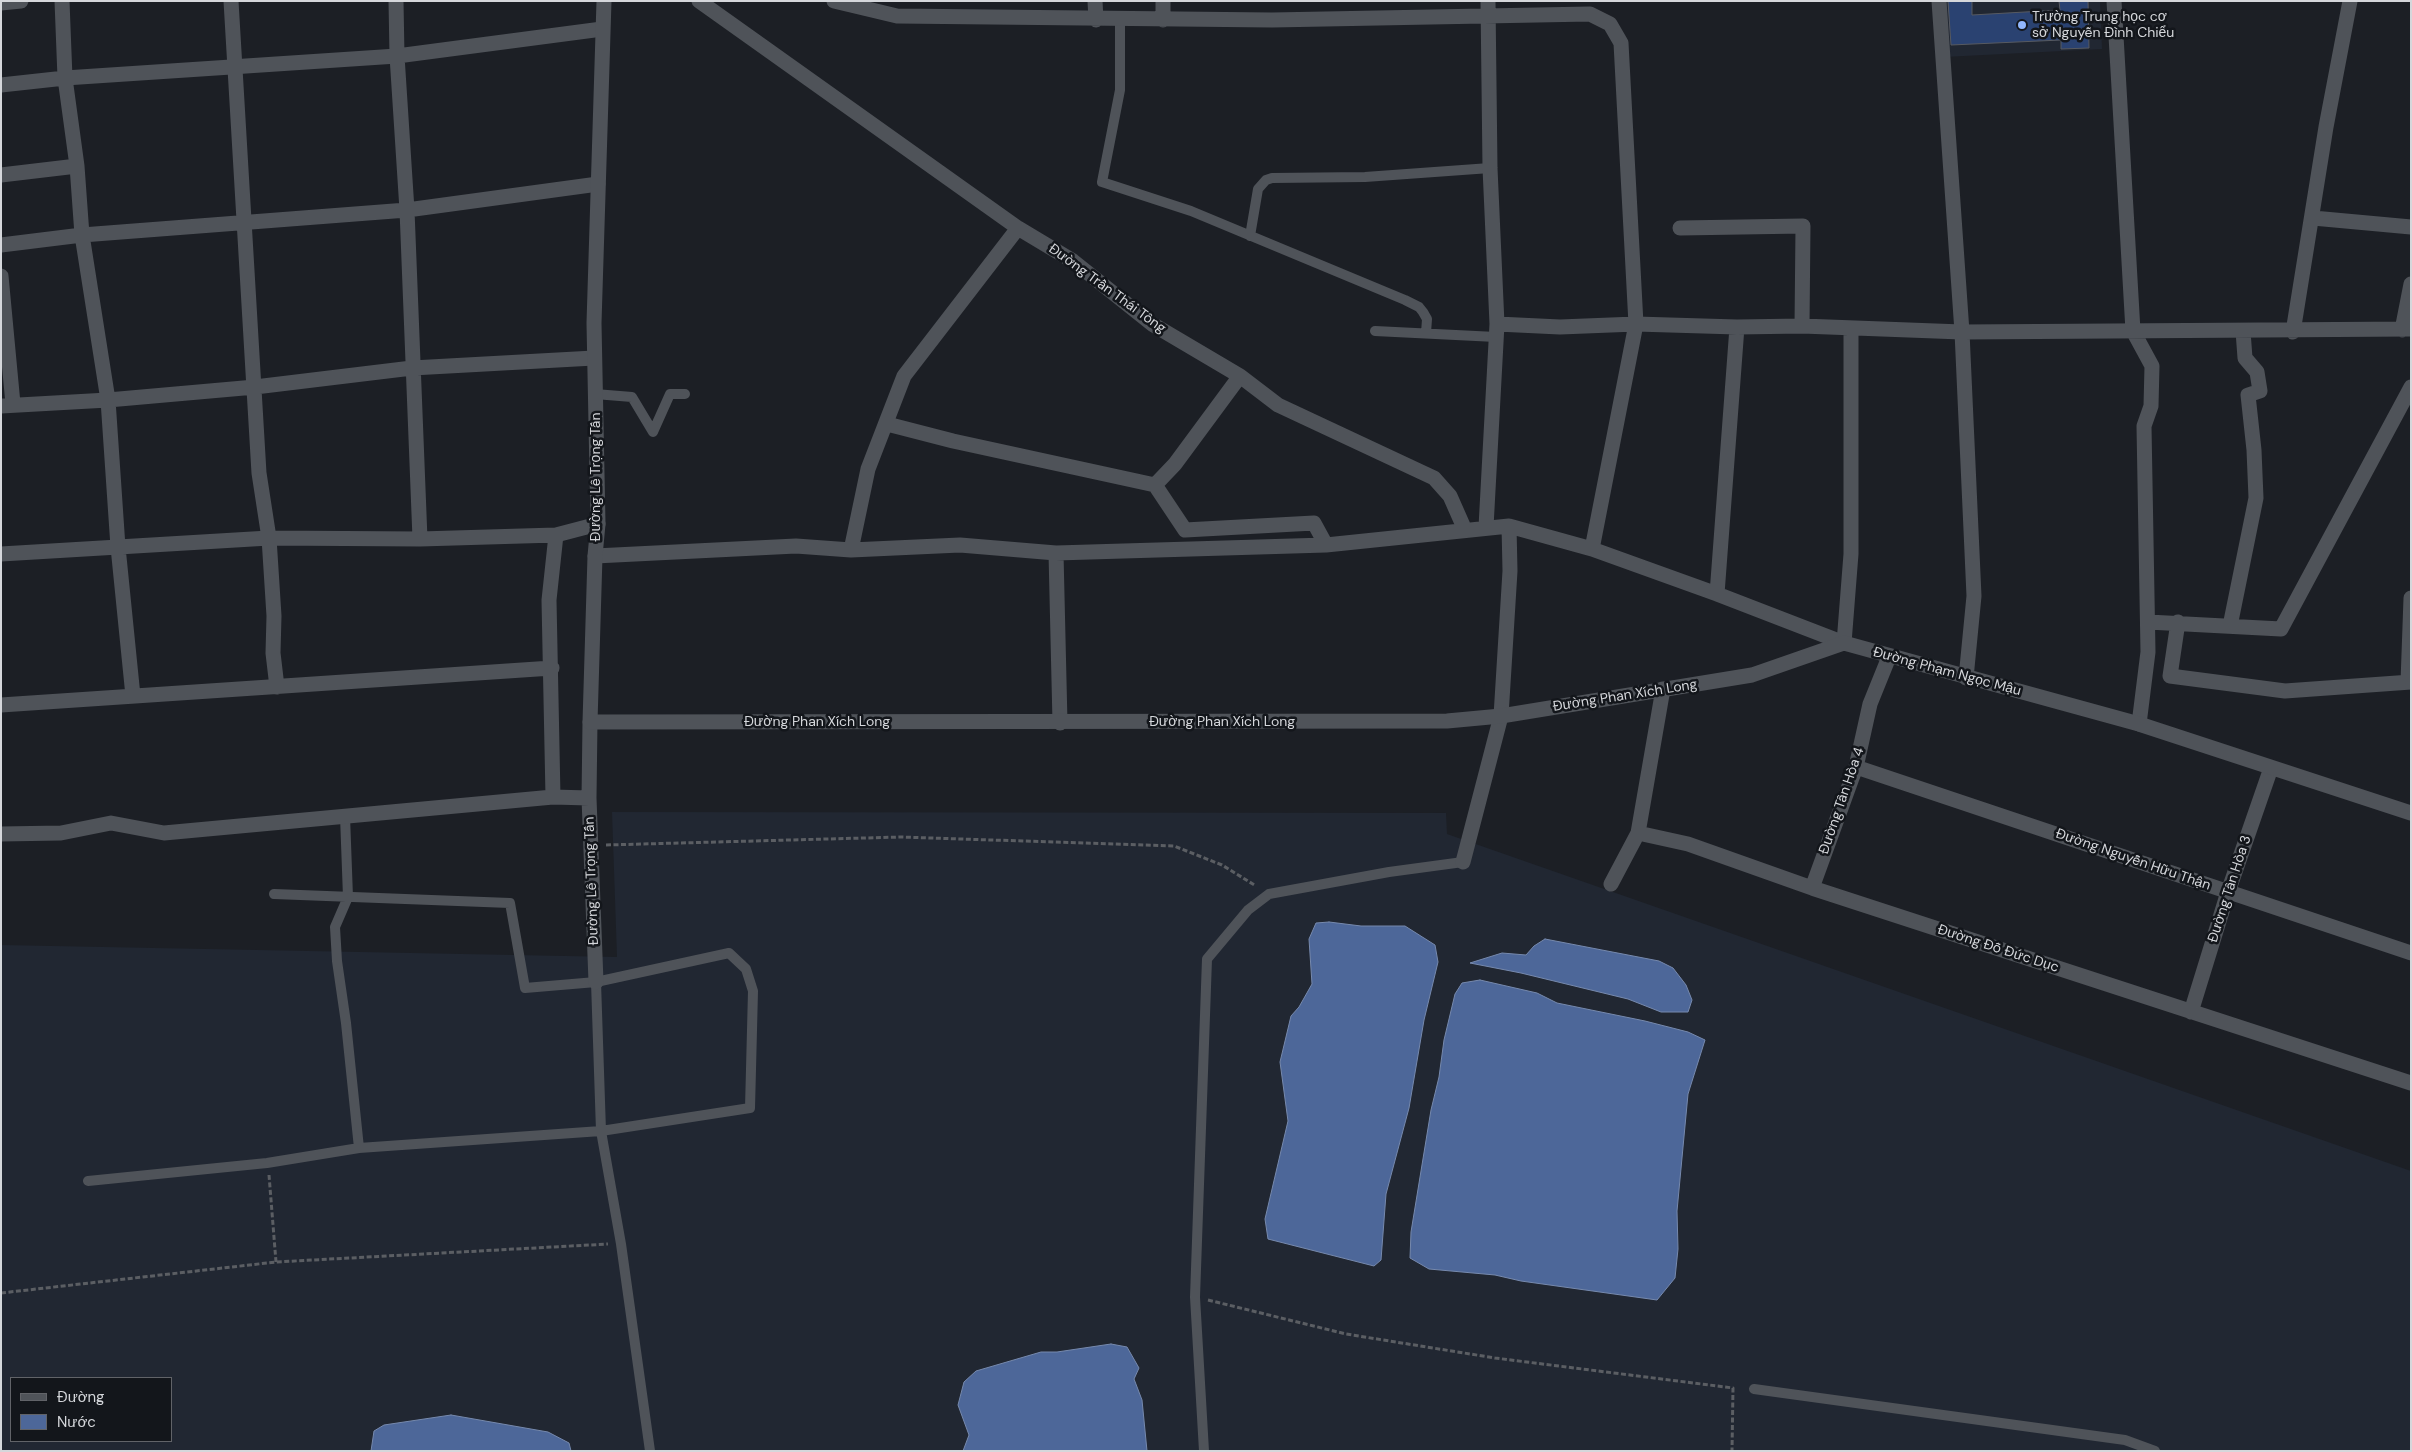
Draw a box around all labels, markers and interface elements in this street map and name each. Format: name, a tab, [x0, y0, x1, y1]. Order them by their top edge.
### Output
place label: Trường Trung học cơ sở Nguyễn Đình Chiểu	[2032, 9, 2174, 41]
marker: Trường Trung học cơ sở Nguyễn Đình Chiểu	[2016, 19, 2028, 31]
street label: Đường Trần Thái Tông	[1045, 241, 1169, 337]
street label: Đường Lê Trọng Tấn	[588, 413, 604, 541]
street label: Đường Phạm Ngọc Mậu	[1871, 644, 2023, 700]
street label: Đường Phan Xích Long	[1551, 676, 1699, 716]
street label: Đường Phan Xích Long	[744, 714, 890, 730]
street label: Đường Phan Xích Long	[1149, 714, 1295, 730]
street label: Đường Tân Hòa 4	[1816, 745, 1868, 857]
street label: Đường Lê Trọng Tấn	[581, 816, 603, 946]
street label: Đường Nguyễn Hữu Thận	[2053, 826, 2213, 894]
street label: Đường Tân Hòa 3	[2205, 833, 2255, 945]
street label: Đường Đỗ Đức Dục	[1935, 921, 2061, 977]
legend	[10, 1377, 172, 1442]
text: Đường	[57, 1387, 105, 1407]
text: Nước	[57, 1412, 96, 1432]

